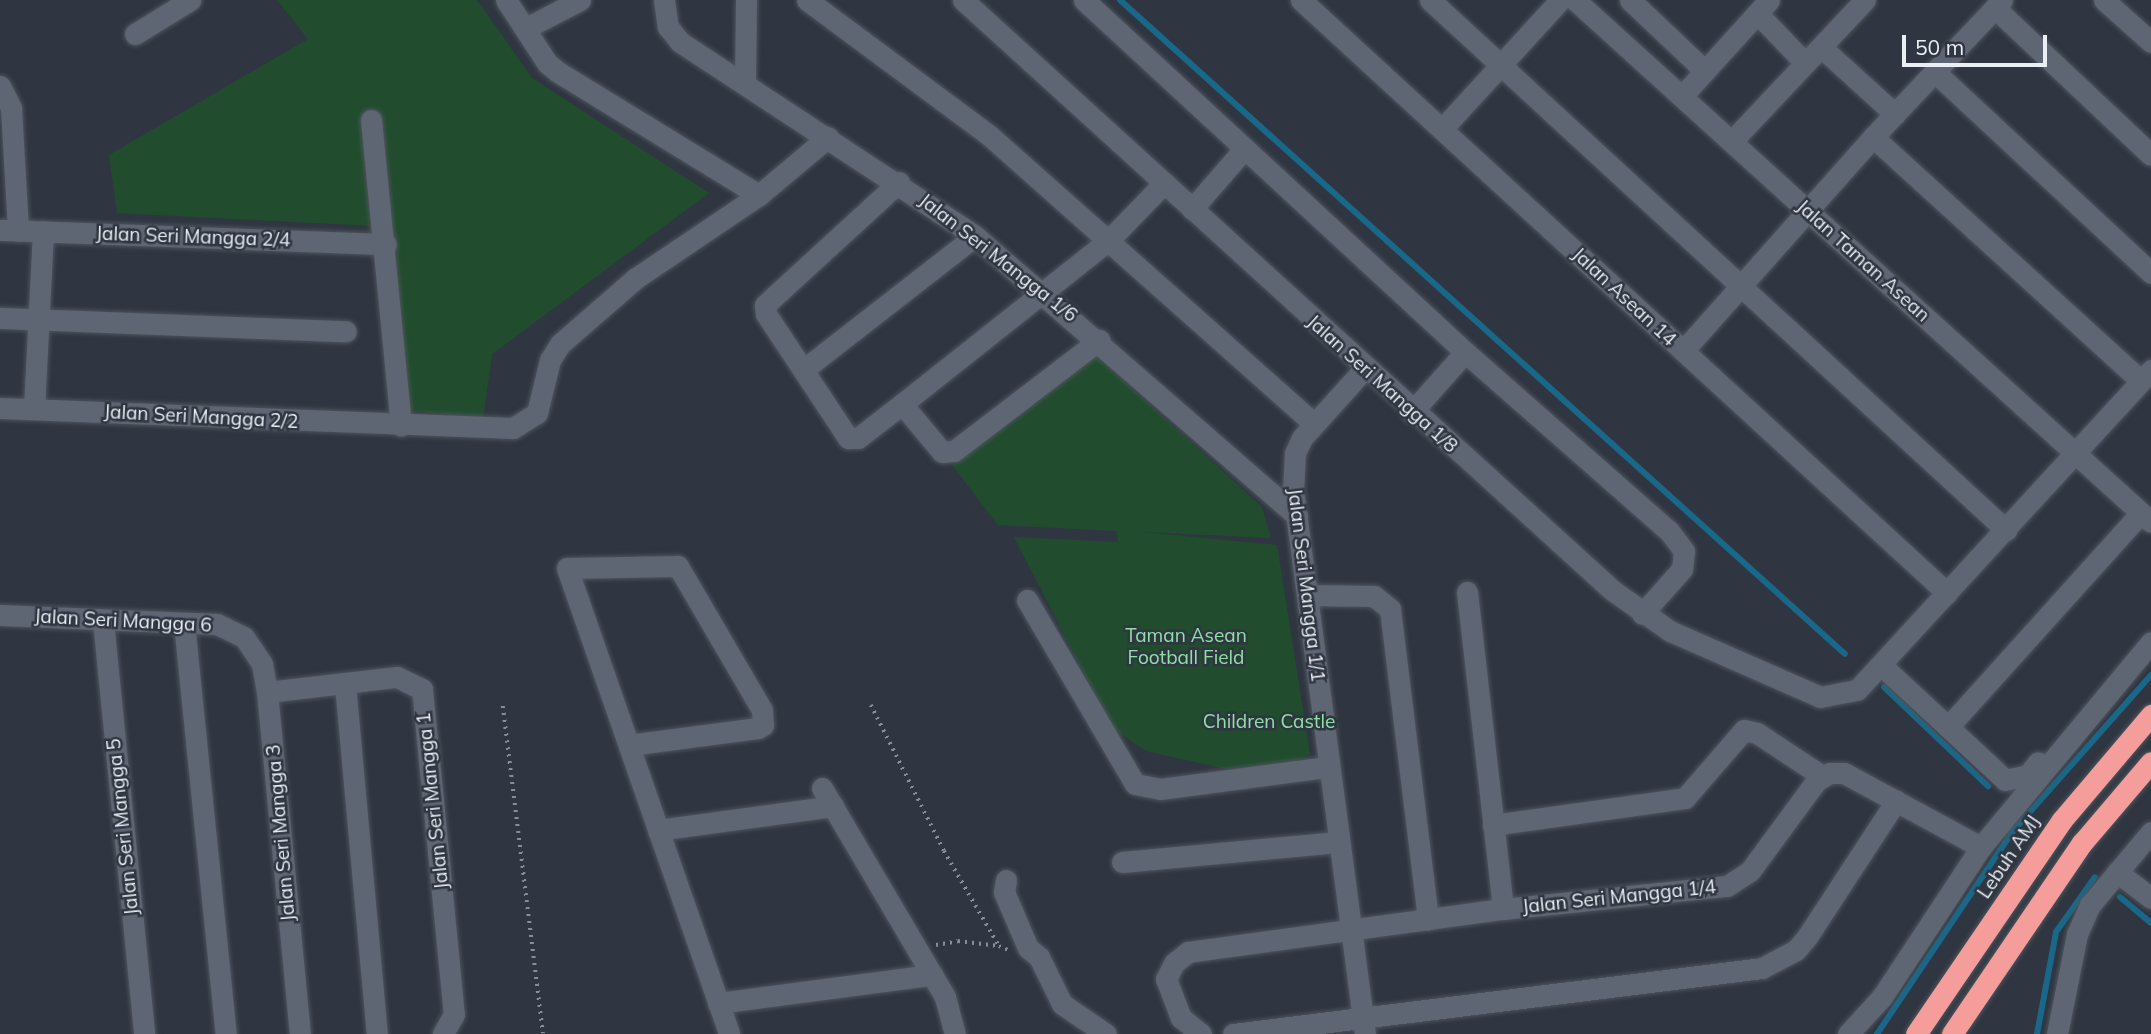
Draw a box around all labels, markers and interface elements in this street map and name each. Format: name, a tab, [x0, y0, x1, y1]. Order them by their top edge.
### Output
scale bar	[1906, 21, 2051, 65]
text: 50 m	[1915, 34, 1964, 60]
street label: Jalan Seri Mangga 1/6	[914, 189, 1082, 327]
street label: Jalan Taman Asean	[1792, 195, 1934, 327]
street label: Jalan Seri Mangga 2/4	[95, 222, 291, 252]
street label: Jalan Asean 14	[1567, 243, 1681, 351]
street label: Jalan Seri Mangga 1/8	[1302, 310, 1462, 458]
street label: Jalan Seri Mangga 2/2	[103, 401, 299, 433]
street label: Jalan Seri Mangga 1/1	[1283, 487, 1329, 683]
street label: Jalan Seri Mangga 6	[34, 605, 212, 637]
park label: Taman Asean Football Field	[1125, 625, 1247, 669]
street label: Jalan Seri Mangga 1	[412, 711, 454, 891]
park label: Children Castle	[1203, 711, 1335, 733]
street label: Jalan Seri Mangga 5	[102, 737, 144, 917]
street label: Jalan Seri Mangga 3	[262, 743, 300, 923]
street label: Lebuh AMJ	[1973, 811, 2045, 903]
street label: Jalan Seri Mangga 1/4	[1521, 875, 1717, 919]

